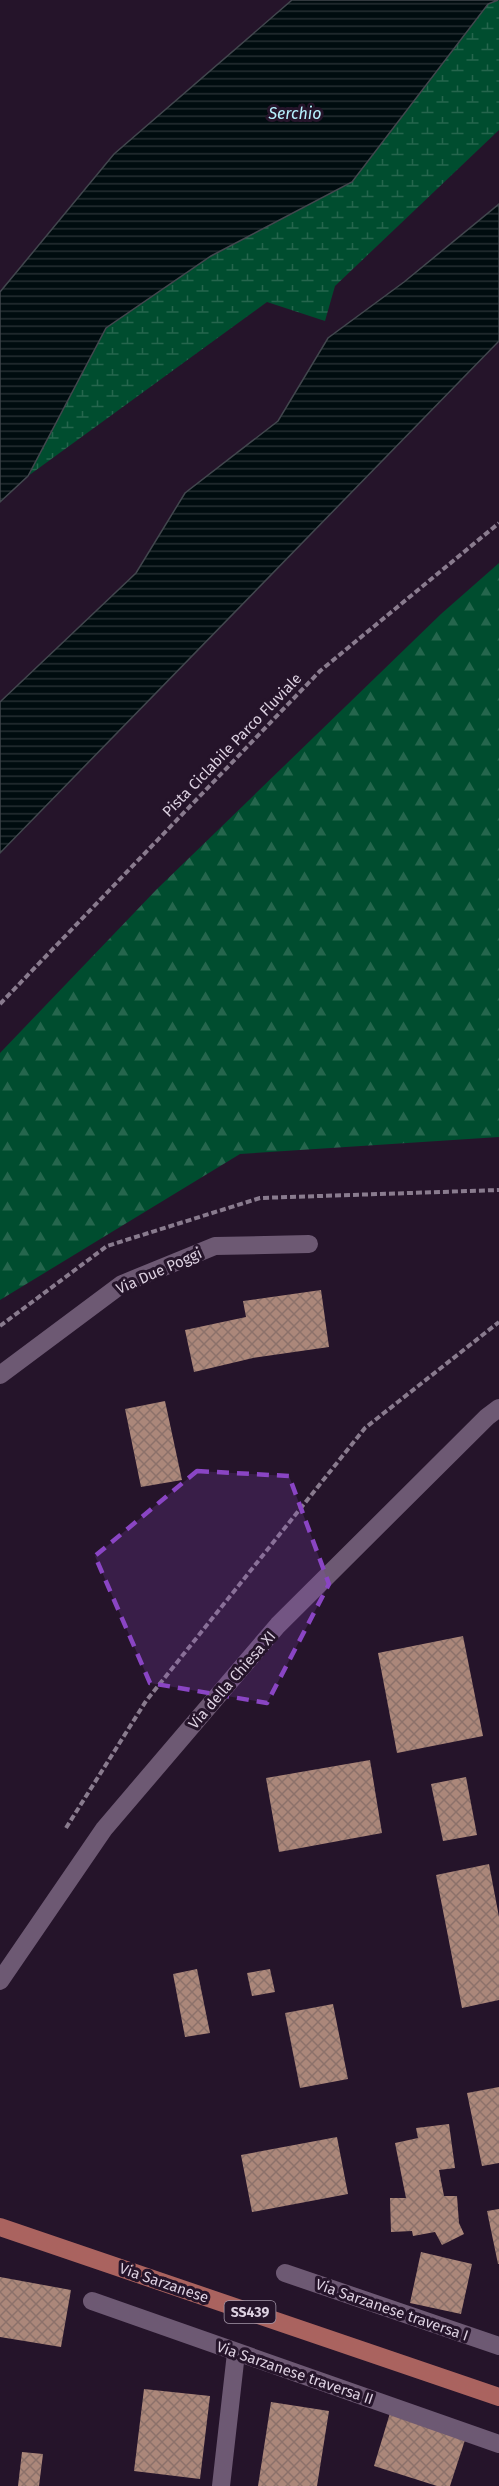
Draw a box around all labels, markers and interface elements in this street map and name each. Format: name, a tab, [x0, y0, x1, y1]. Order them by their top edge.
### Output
water label: Serchio	[267, 104, 322, 123]
street label: Pista Ciclabile Parco Fluviale	[159, 669, 305, 821]
street label: Via Due Poggi	[113, 1244, 205, 1298]
street label: Via della Chiesa XI	[185, 1627, 279, 1733]
street label: Via Sarzanese	[117, 2259, 211, 2307]
street label: Via Sarzanese traversa I	[313, 2275, 471, 2345]
road number: SS439	[224, 2301, 276, 2323]
street label: Via Sarzanese traversa II	[214, 2338, 376, 2408]

